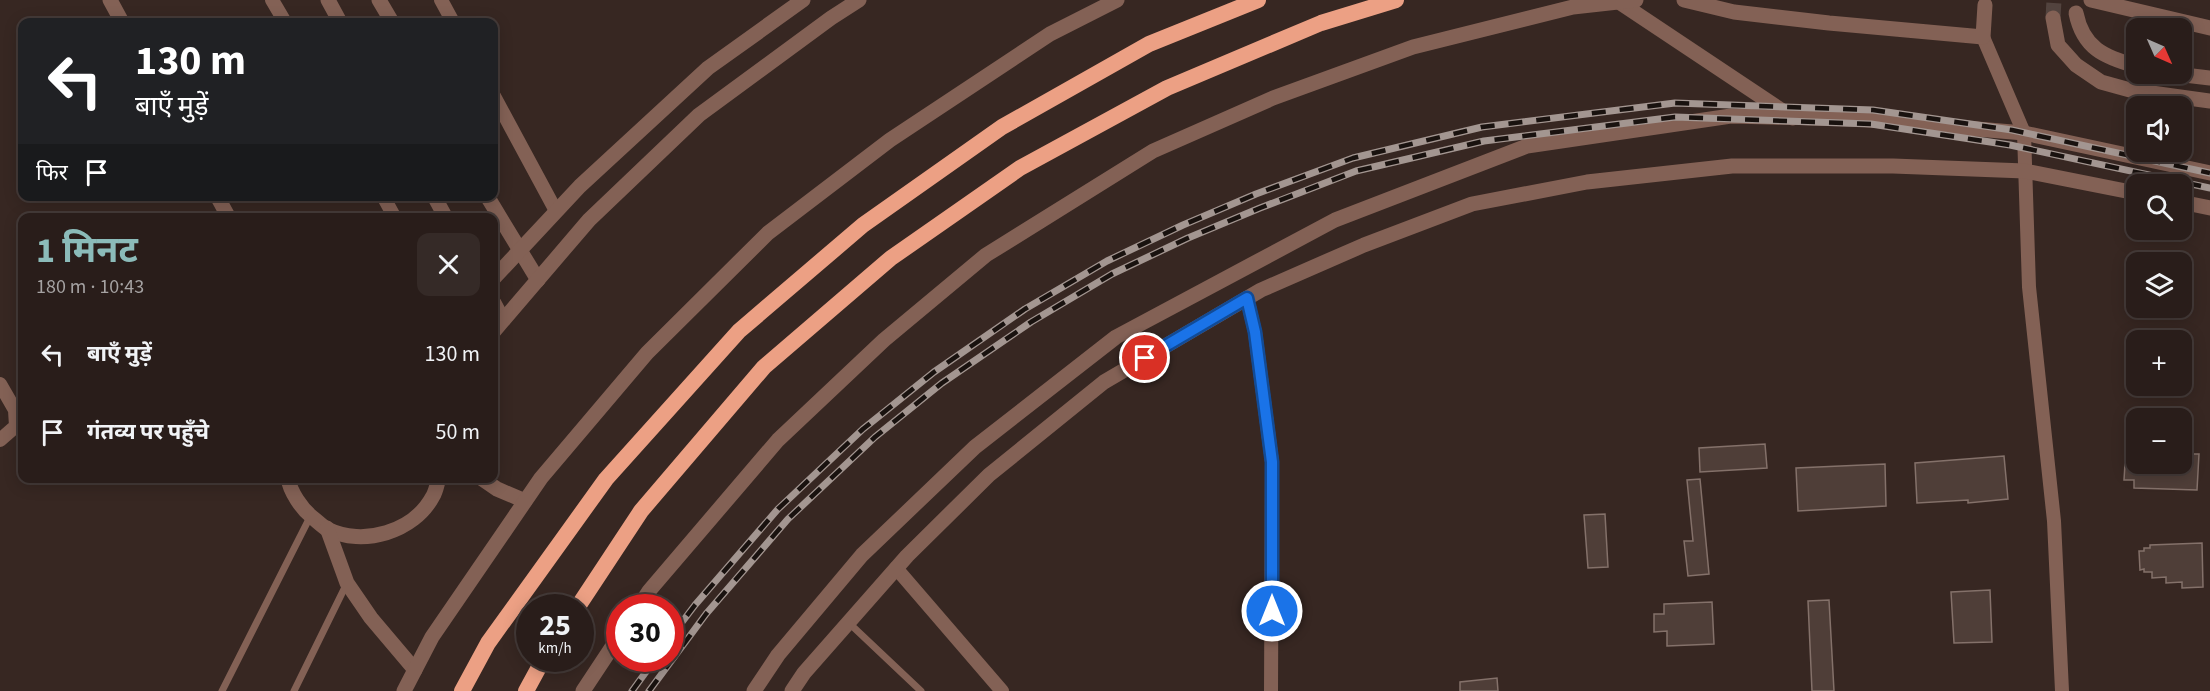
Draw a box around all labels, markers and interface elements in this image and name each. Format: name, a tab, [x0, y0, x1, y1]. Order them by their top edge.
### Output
north arrow	[2126, 18, 2192, 84]
map controls	[2126, 18, 2192, 474]
text: 130 m	[135, 31, 246, 91]
icon: left	[36, 42, 114, 120]
text: बाएँ मुड़ें	[135, 87, 208, 126]
button: sound	[2126, 96, 2192, 162]
icon: arrive	[80, 156, 113, 189]
text: फिर	[36, 157, 68, 189]
button: search	[2126, 174, 2192, 240]
text: 1 मिनट	[36, 225, 138, 276]
button: close	[417, 233, 480, 296]
button: layers	[2126, 252, 2192, 318]
text: 180 m · 10:43	[36, 273, 144, 301]
button: +	[2126, 330, 2192, 396]
pin	[1119, 332, 1170, 383]
icon: left	[36, 338, 69, 371]
text: बाएँ मुड़ें	[87, 338, 152, 370]
text: 130 m	[425, 338, 480, 370]
icon: arrive	[1128, 341, 1161, 374]
button: −	[2126, 408, 2192, 474]
icon: arrive	[36, 416, 69, 449]
text: गंतव्य पर पहुँचे	[87, 416, 209, 448]
text: 50 m	[435, 416, 480, 448]
position arrow	[1240, 579, 1304, 643]
speed limit sign: 30	[606, 594, 684, 672]
text: 25	[539, 604, 571, 647]
text: km/h	[538, 638, 572, 659]

